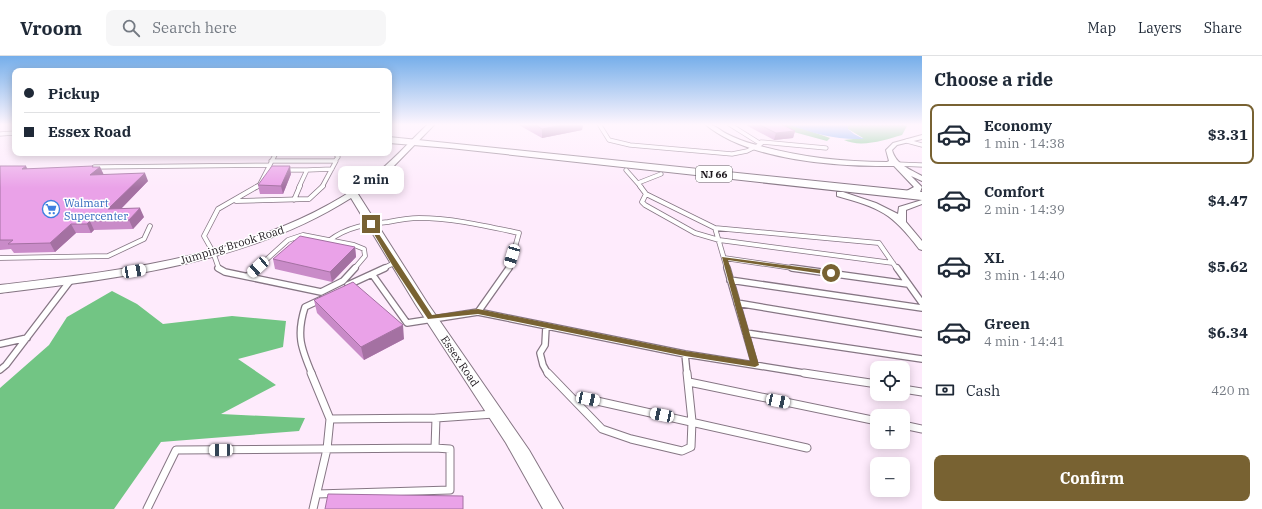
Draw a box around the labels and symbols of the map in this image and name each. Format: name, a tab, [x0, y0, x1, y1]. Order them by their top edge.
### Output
callout: 2 min	[338, 166, 404, 194]
road number: NJ 66	[696, 166, 732, 182]
place label: Walmart Supercenter	[64, 196, 128, 223]
supermarket icon: Walmart Supercenter	[41, 199, 61, 219]
route end	[362, 215, 380, 233]
street label: Jumping Brook Road	[178, 222, 286, 267]
car	[503, 243, 521, 269]
car	[245, 255, 271, 279]
car	[121, 263, 147, 279]
route start	[822, 264, 840, 282]
street label: Essex Road	[438, 333, 482, 389]
car	[575, 391, 601, 407]
car	[765, 393, 791, 409]
car	[649, 407, 675, 423]
car	[209, 444, 233, 456]

